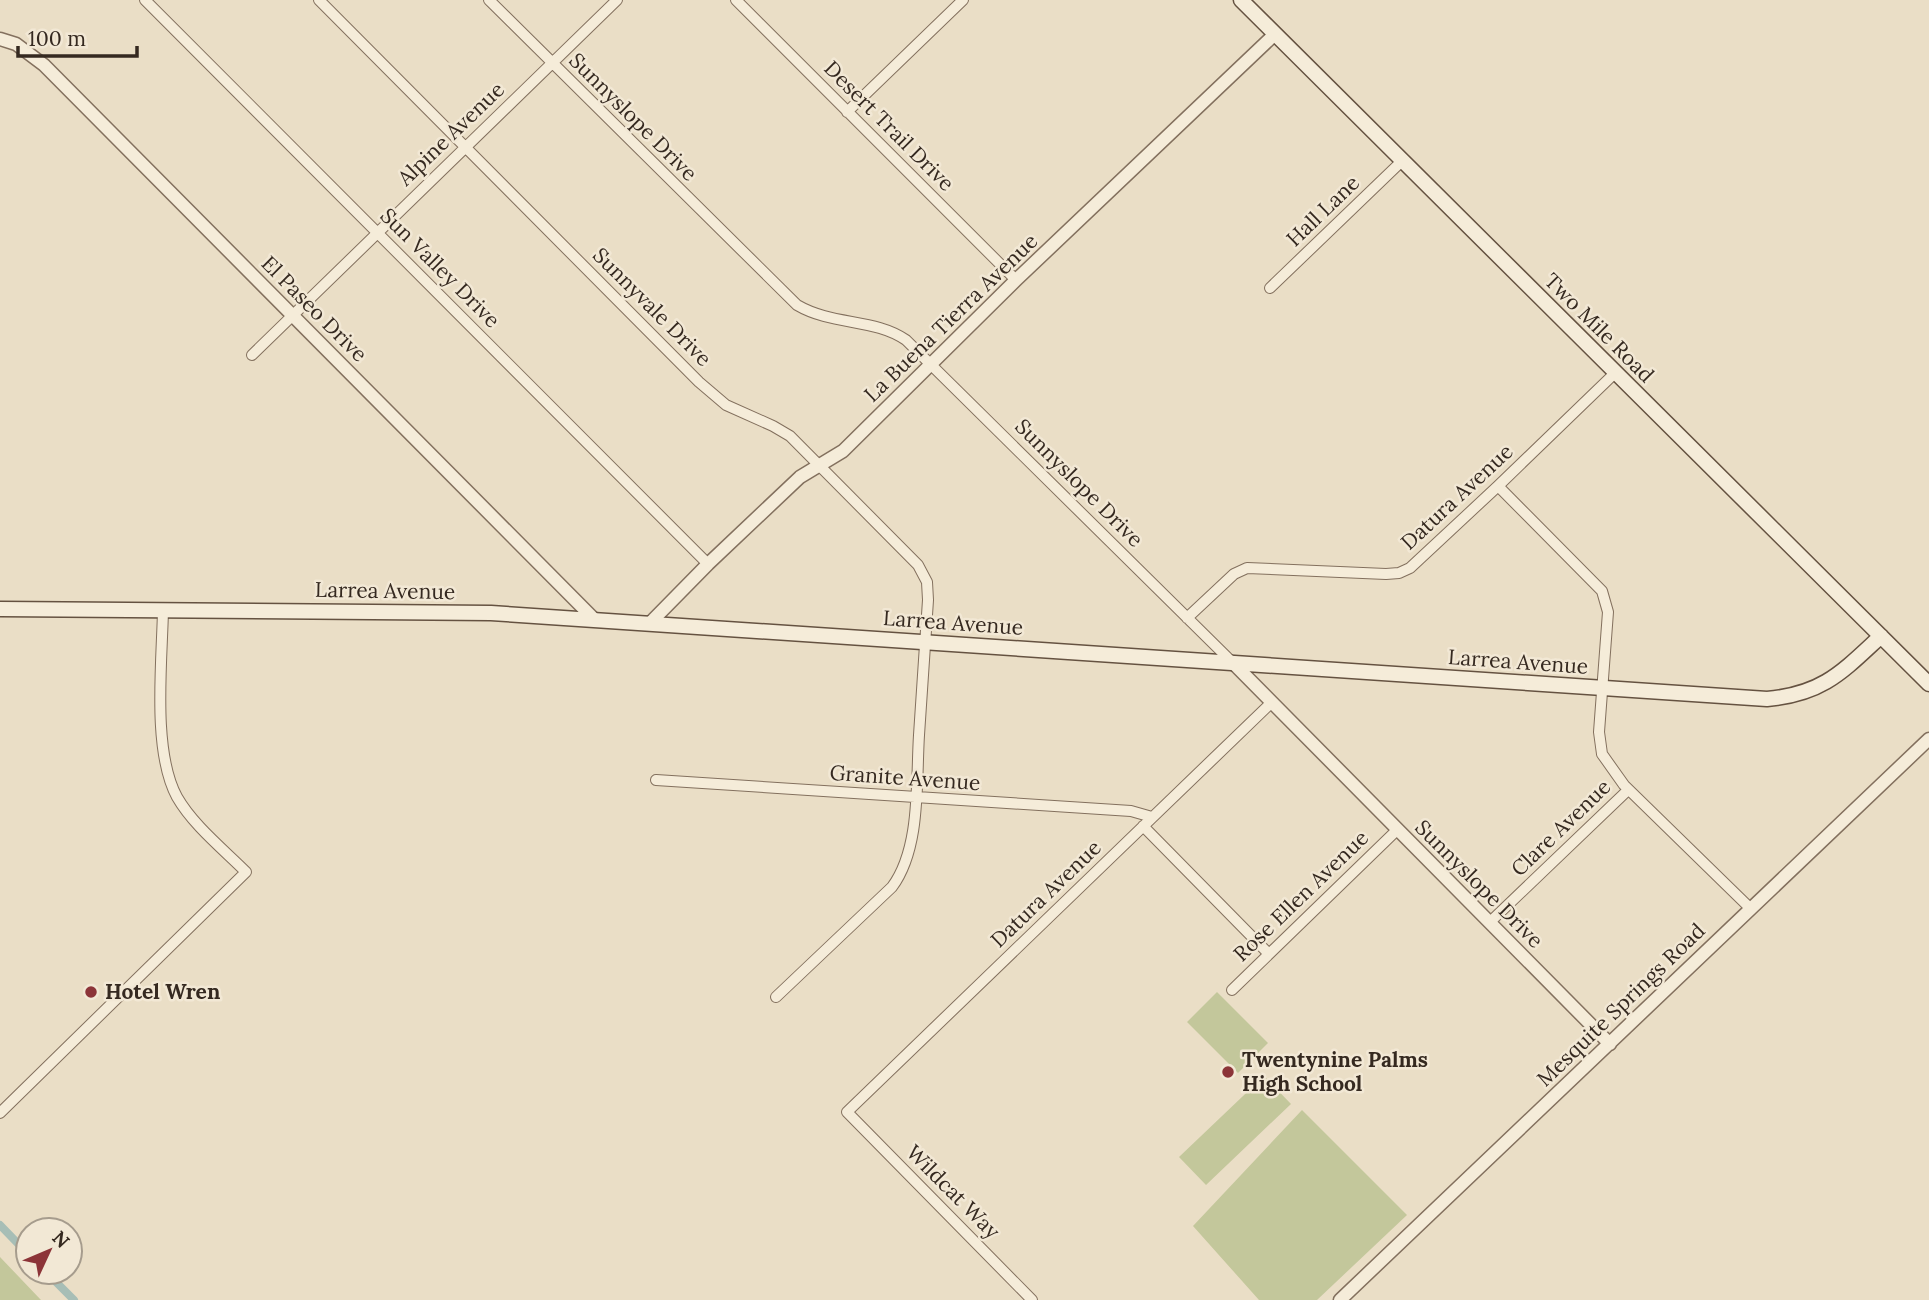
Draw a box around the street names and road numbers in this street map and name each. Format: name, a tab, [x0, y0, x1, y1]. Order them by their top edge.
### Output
street label: Sunnyslope Drive	[564, 47, 703, 186]
street label: Desert Trail Drive	[818, 55, 960, 197]
street label: Alpine Avenue	[391, 76, 510, 192]
street label: Hall Lane	[1280, 169, 1365, 252]
street label: Sun Valley Drive	[375, 202, 506, 333]
street label: La Buena Tierra Avenue	[858, 228, 1043, 408]
street label: Sunnyvale Drive	[587, 242, 717, 372]
street label: El Paseo Drive	[256, 250, 373, 367]
street label: Two Mile Road	[1539, 267, 1660, 388]
street label: Sunnyslope Drive	[1010, 413, 1149, 552]
street label: Datura Avenue	[1395, 438, 1518, 555]
street label: Larrea Avenue	[315, 576, 455, 605]
street label: Larrea Avenue	[882, 604, 1024, 641]
street label: Larrea Avenue	[1447, 643, 1589, 680]
street label: Granite Avenue	[829, 759, 981, 796]
street label: Clare Avenue	[1505, 773, 1616, 882]
street label: Sunnyslope Drive	[1410, 814, 1549, 953]
street label: Rose Ellen Avenue	[1227, 824, 1374, 967]
street label: Datura Avenue	[985, 834, 1107, 953]
street label: Mesquite Springs Road	[1531, 917, 1711, 1092]
street label: Wildcat Way	[901, 1139, 1006, 1244]

